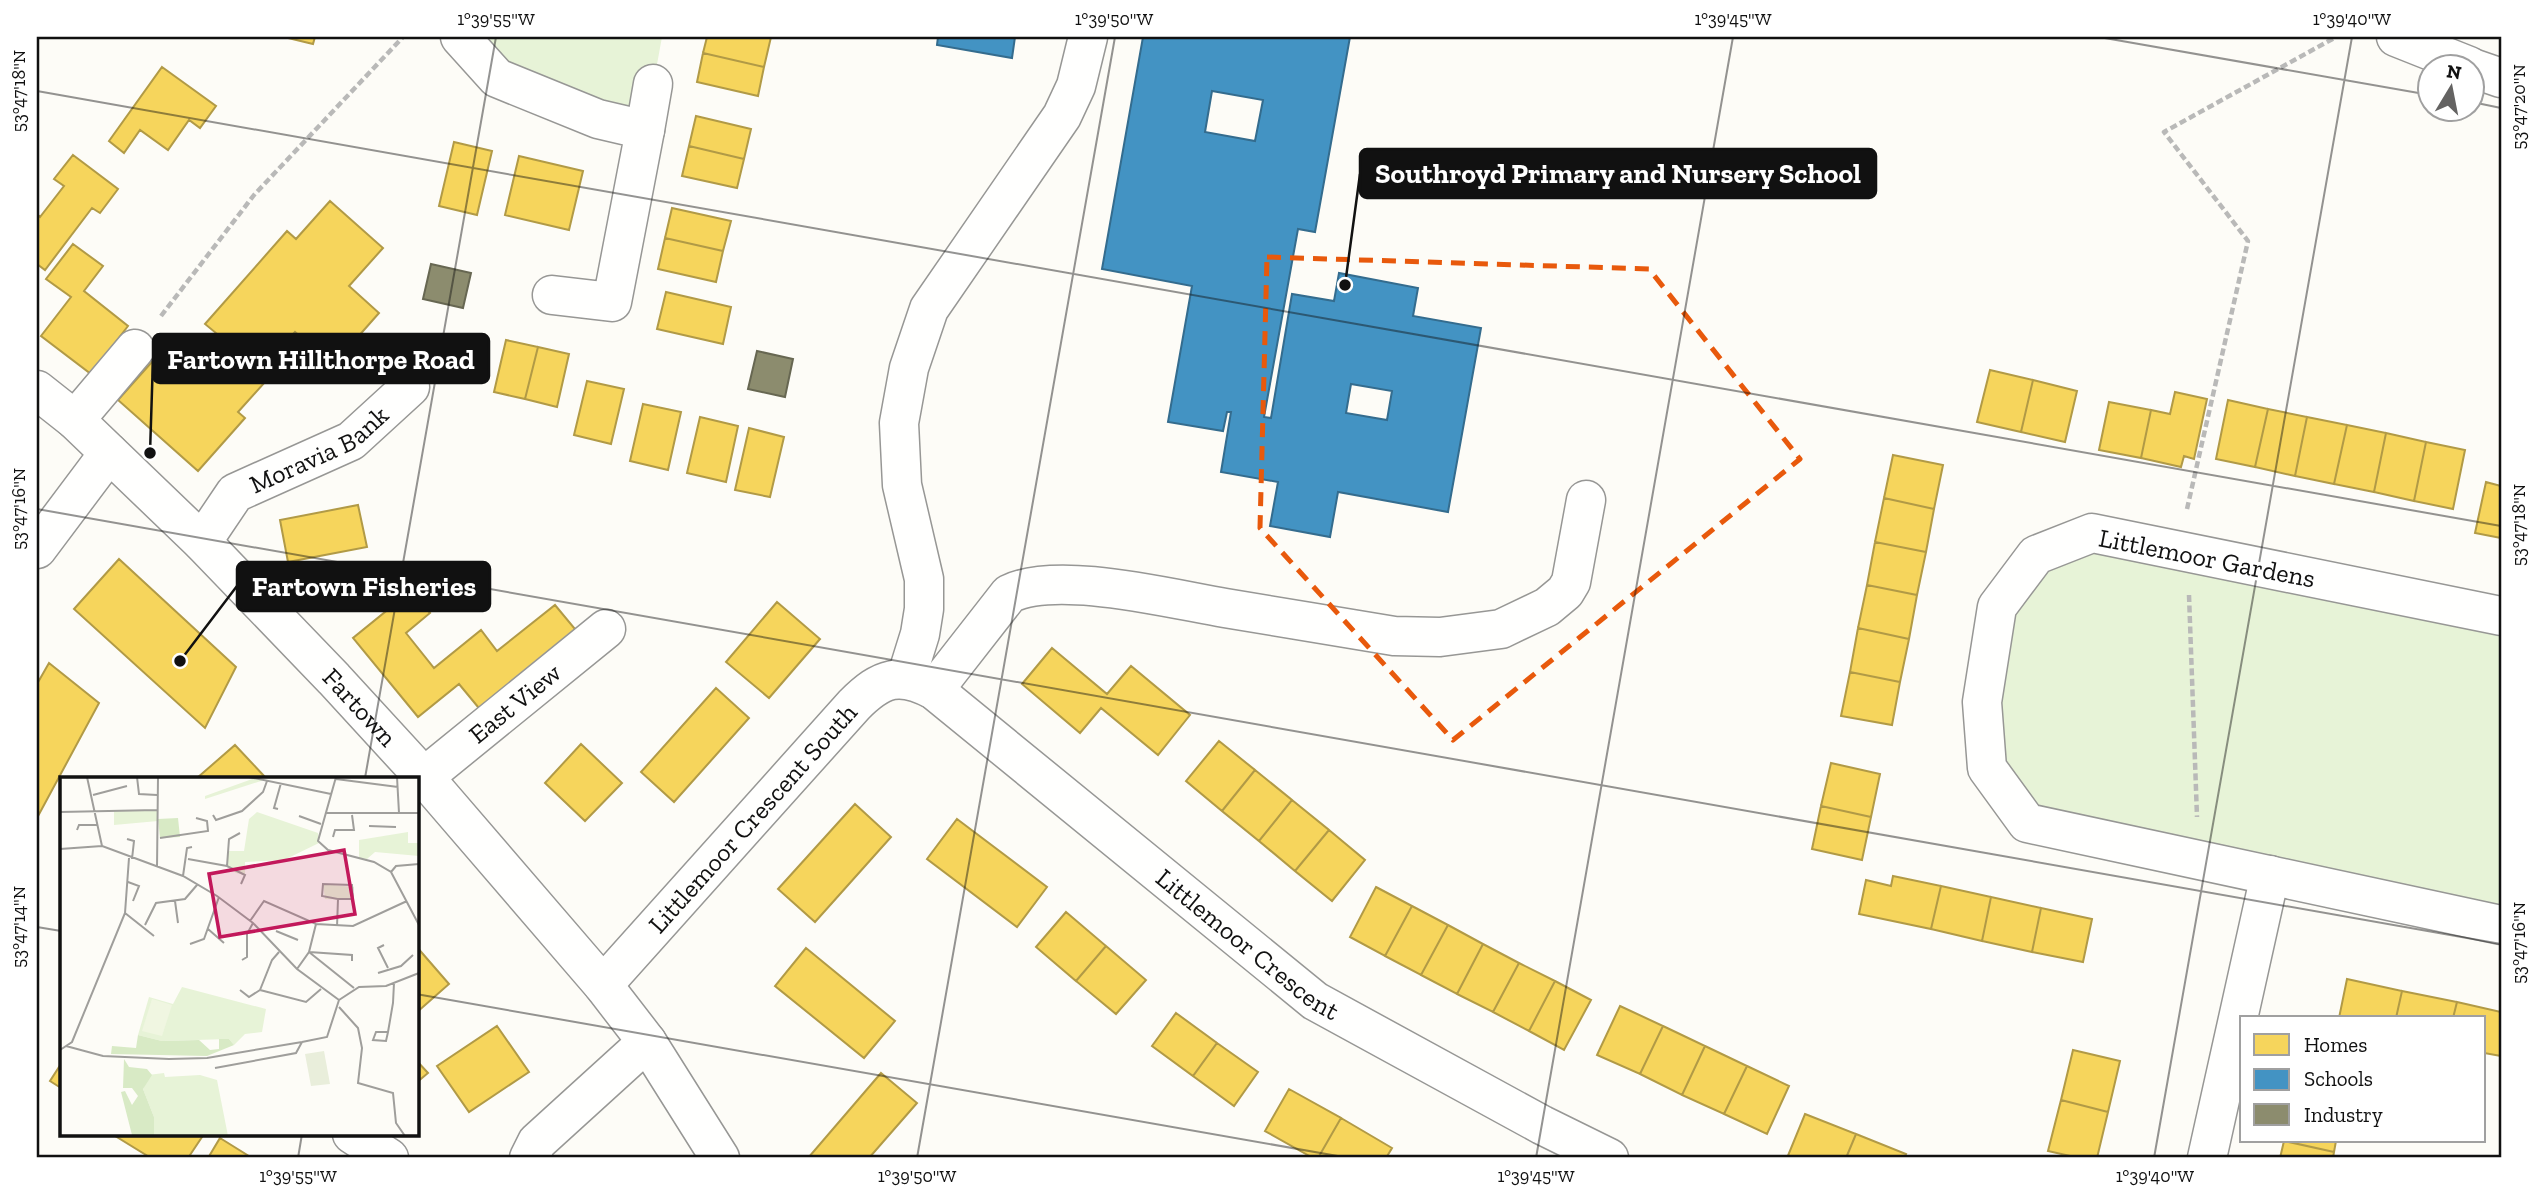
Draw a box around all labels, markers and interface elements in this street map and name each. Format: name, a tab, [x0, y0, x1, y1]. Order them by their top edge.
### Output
text: 1°39'55"W	[457, 8, 535, 30]
text: 1°39'50"W	[1075, 8, 1153, 30]
text: 1°39'45"W	[1694, 8, 1772, 30]
text: 1°39'40"W	[2313, 8, 2391, 30]
text: 53°47'18"N	[8, 50, 30, 132]
north arrow	[2416, 52, 2486, 122]
text: N	[2445, 59, 2463, 84]
text: 53°47'20"N	[2508, 64, 2530, 150]
callout: Southroyd Primary and Nursery School	[1360, 149, 1876, 198]
text: Southroyd Primary and Nursery School	[1375, 157, 1861, 190]
callout: Fartown Hillthorpe Road	[153, 334, 489, 383]
text: Fartown Hillthorpe Road	[167, 343, 475, 376]
street label: Moravia Bank	[245, 399, 395, 500]
text: 53°47'16"N	[8, 468, 30, 550]
text: 53°47'18"N	[2508, 484, 2530, 566]
street label: Littlemoor Gardens	[2096, 521, 2318, 595]
callout: Fartown Fisheries	[237, 562, 490, 611]
text: Fartown Fisheries	[252, 570, 476, 603]
street label: East View	[462, 656, 567, 750]
street label: Fartown	[316, 661, 404, 753]
street label: Littlemoor Crescent South	[641, 696, 864, 940]
inset map	[60, 777, 418, 1136]
street label: Littlemoor Crescent	[1149, 862, 1345, 1027]
text: 53°47'14"N	[8, 886, 30, 968]
text: 53°47'16"N	[2508, 902, 2530, 984]
legend	[2240, 1016, 2486, 1142]
text: Homes	[2304, 1032, 2367, 1057]
text: Schools	[2304, 1066, 2373, 1091]
text: Industry	[2304, 1102, 2383, 1127]
text: 1°39'55"W	[259, 1165, 337, 1187]
text: 1°39'50"W	[878, 1165, 956, 1187]
text: 1°39'45"W	[1497, 1165, 1575, 1187]
text: 1°39'40"W	[2116, 1165, 2194, 1187]

